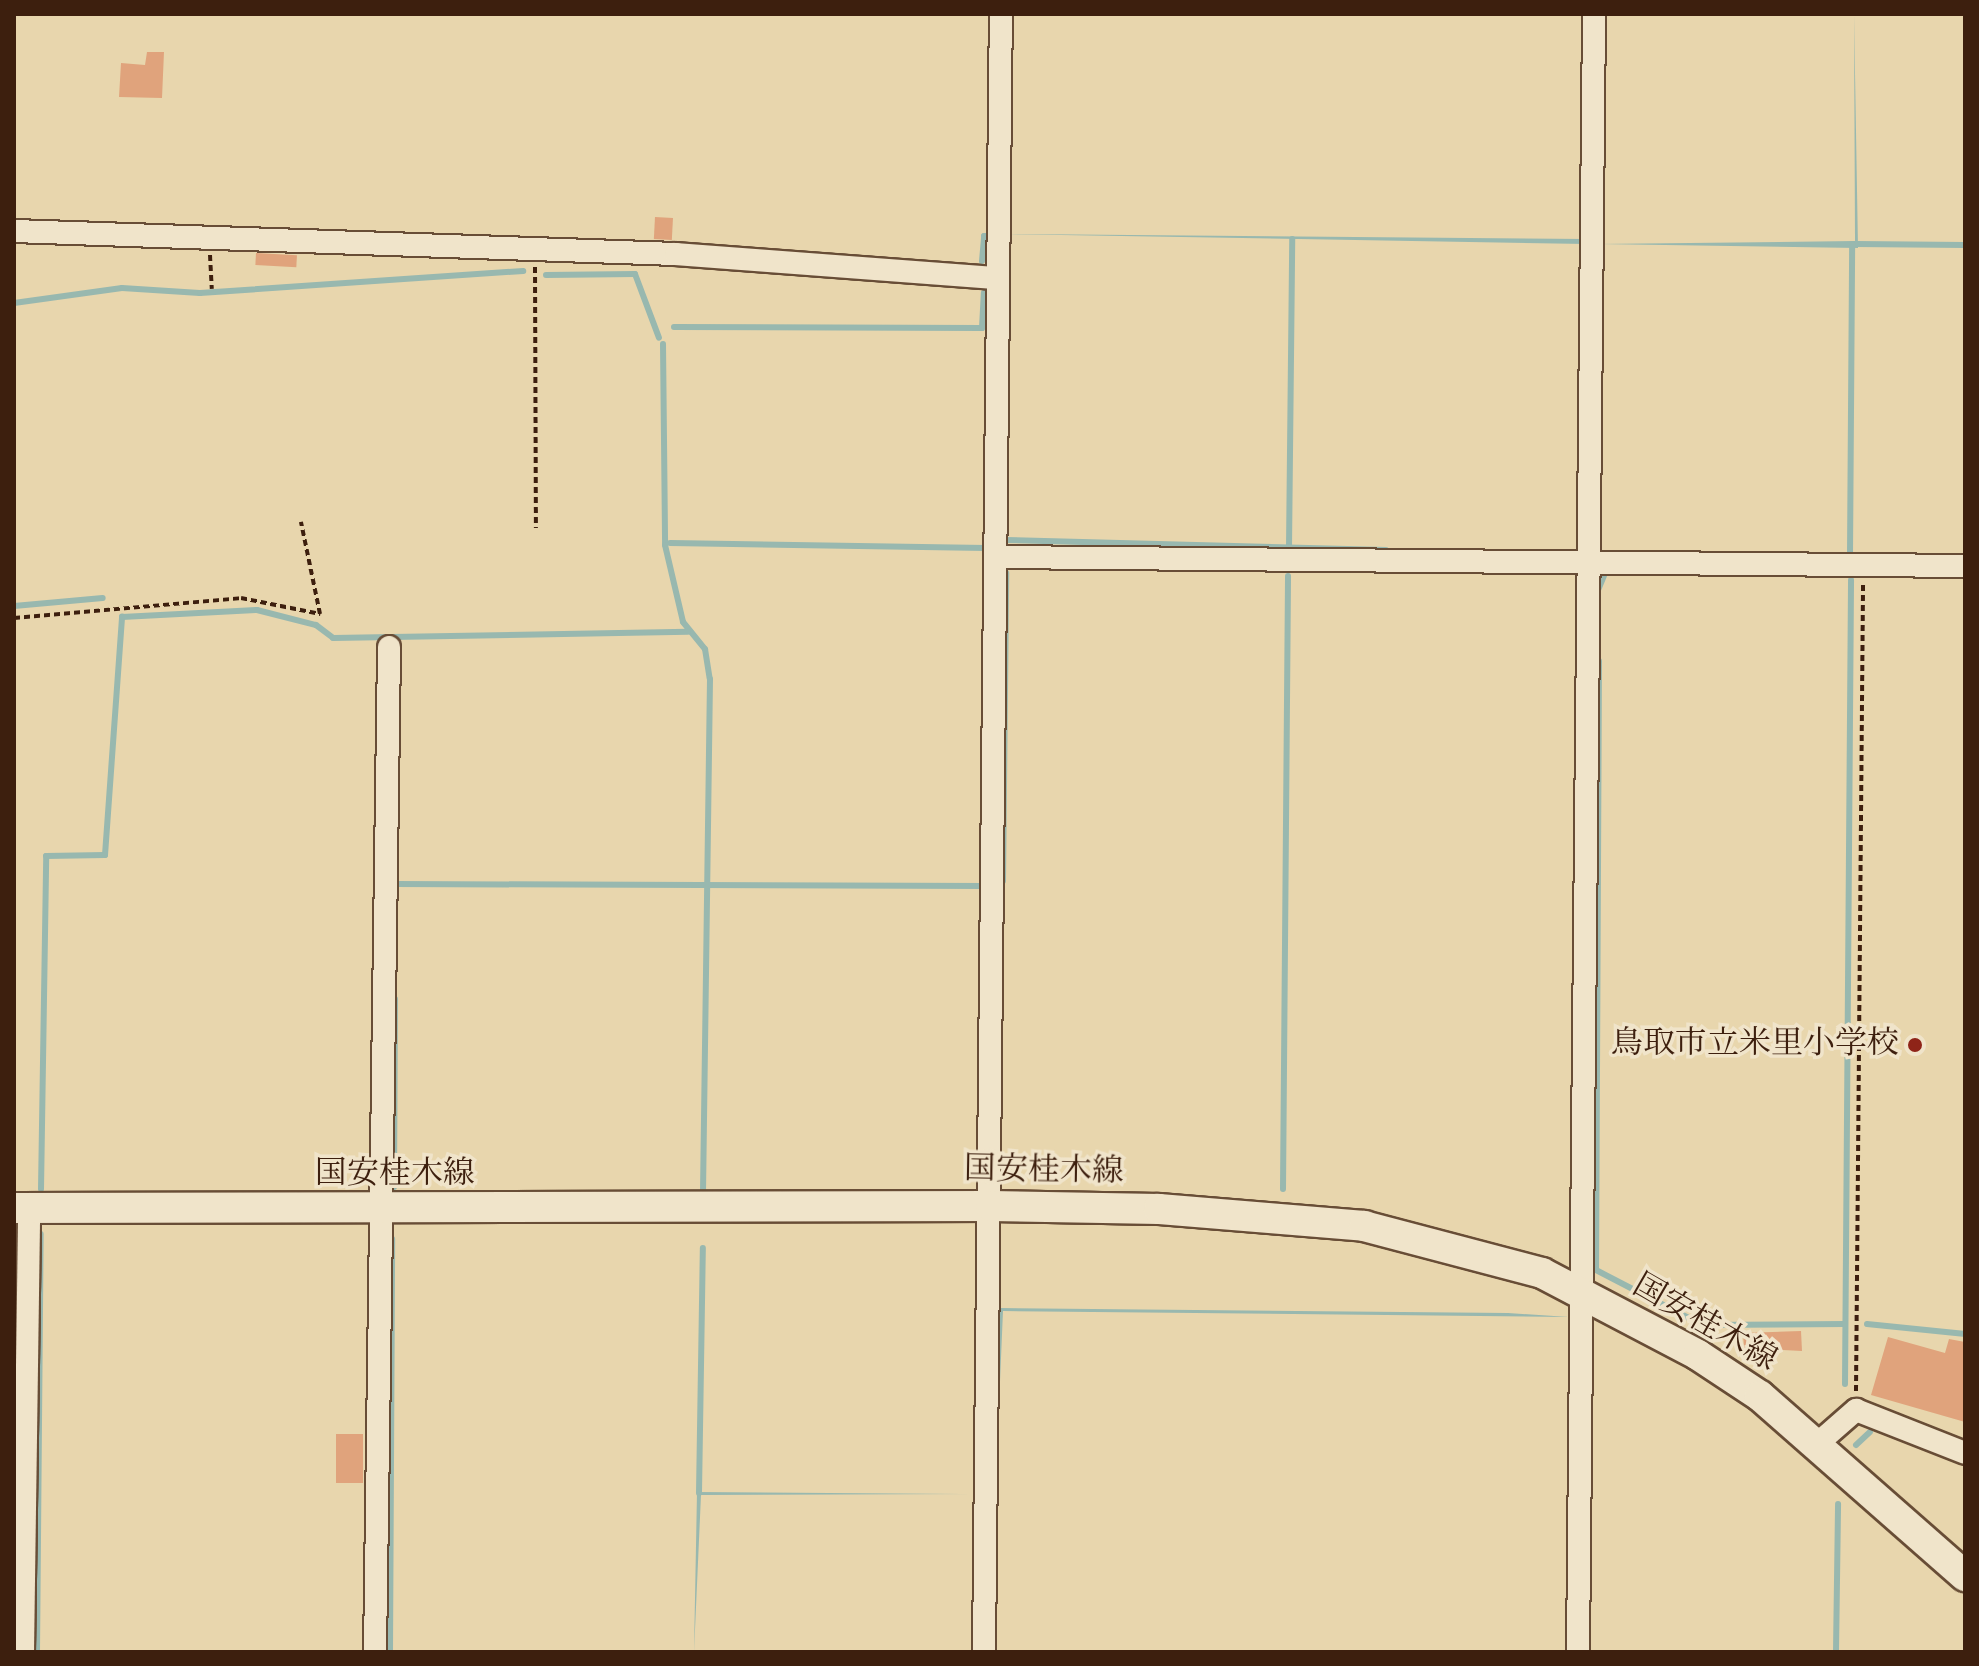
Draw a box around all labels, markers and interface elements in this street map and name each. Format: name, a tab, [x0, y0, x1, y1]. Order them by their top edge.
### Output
place label: 鳥取市立米里小学校	[1611, 1026, 1899, 1064]
marker: 鳥取市立米里小学校	[1906, 1036, 1924, 1054]
street label: 国安桂木線	[964, 1151, 1124, 1193]
street label: 国安桂木線	[315, 1156, 475, 1194]
street label: 国安桂木線	[1625, 1267, 1783, 1381]

